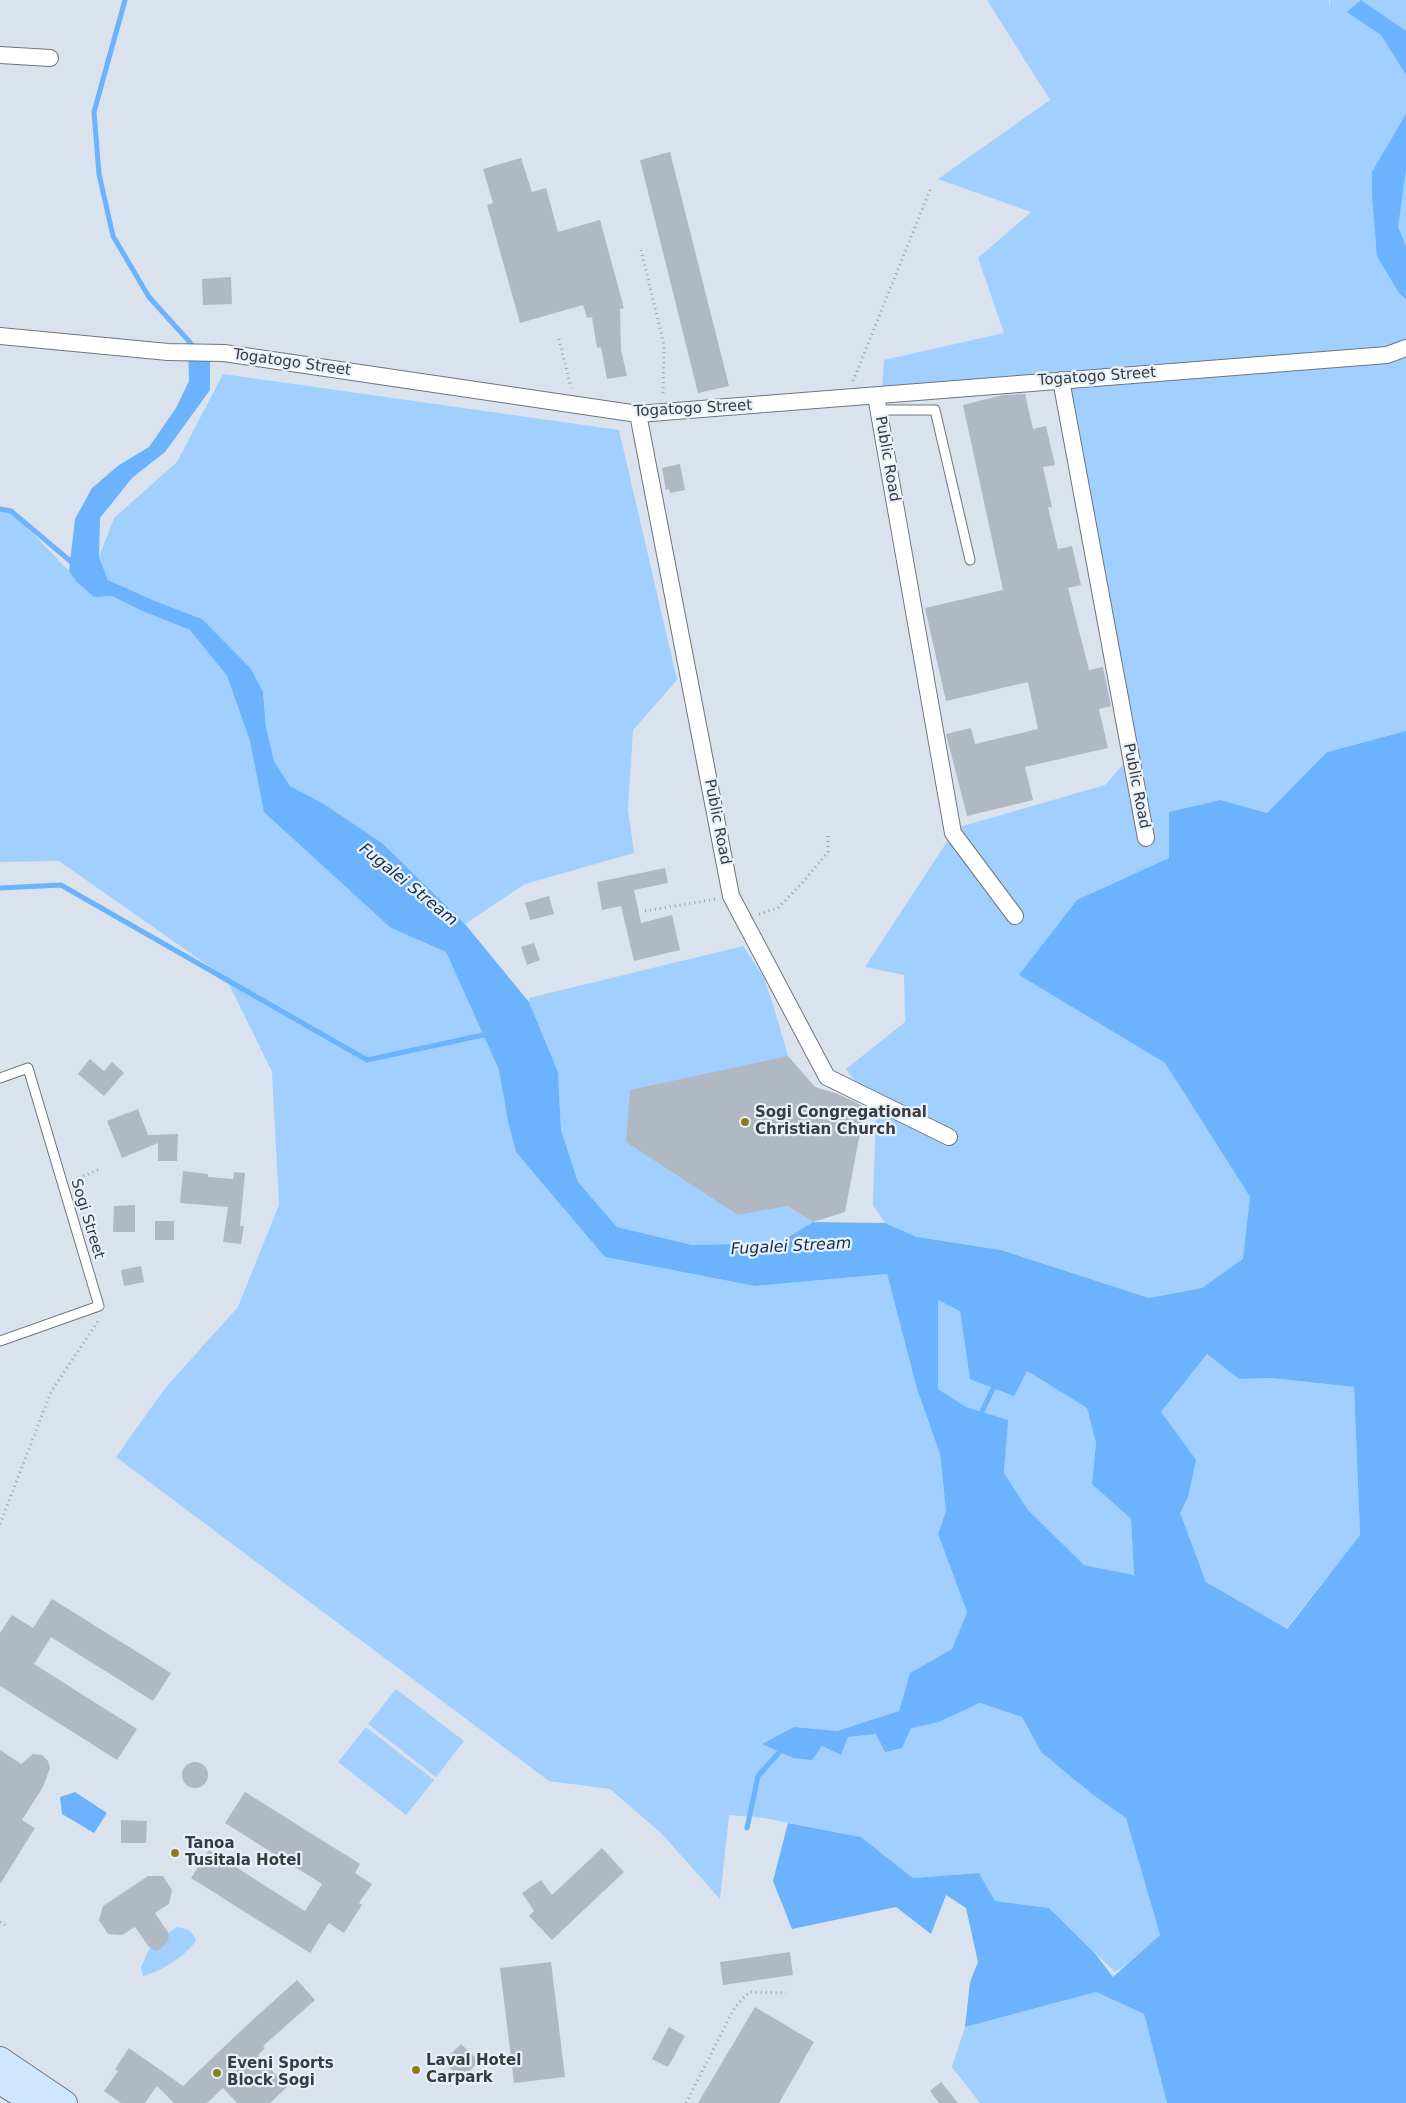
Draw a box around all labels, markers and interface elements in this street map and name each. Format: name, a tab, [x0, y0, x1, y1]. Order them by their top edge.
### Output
street label: Togatogo Street	[232, 346, 352, 380]
street label: Togatogo Street	[1037, 364, 1157, 390]
street label: Togatogo Street	[633, 397, 753, 421]
street label: Public Road	[871, 415, 903, 503]
street label: Public Road	[1119, 742, 1153, 830]
street label: Public Road	[700, 778, 734, 866]
water label: Fugalei Stream	[355, 840, 461, 930]
place label: Sogi Congregational Christian Church	[755, 1104, 927, 1139]
marker: Sogi Congregational Christian Church	[739, 1116, 751, 1128]
street label: Sogi Street	[66, 1177, 108, 1261]
water label: Fugalei Stream	[730, 1234, 852, 1260]
place label: Tanoa Tusitala Hotel	[185, 1835, 301, 1870]
marker: Tanoa Tusitala Hotel	[169, 1847, 181, 1859]
place label: Laval Hotel Carpark	[426, 2052, 521, 2087]
place label: Eveni Sports Block Sogi	[227, 2055, 334, 2090]
marker: Laval Hotel Carpark	[410, 2064, 422, 2076]
marker: Eveni Sports Block Sogi	[211, 2067, 223, 2079]

